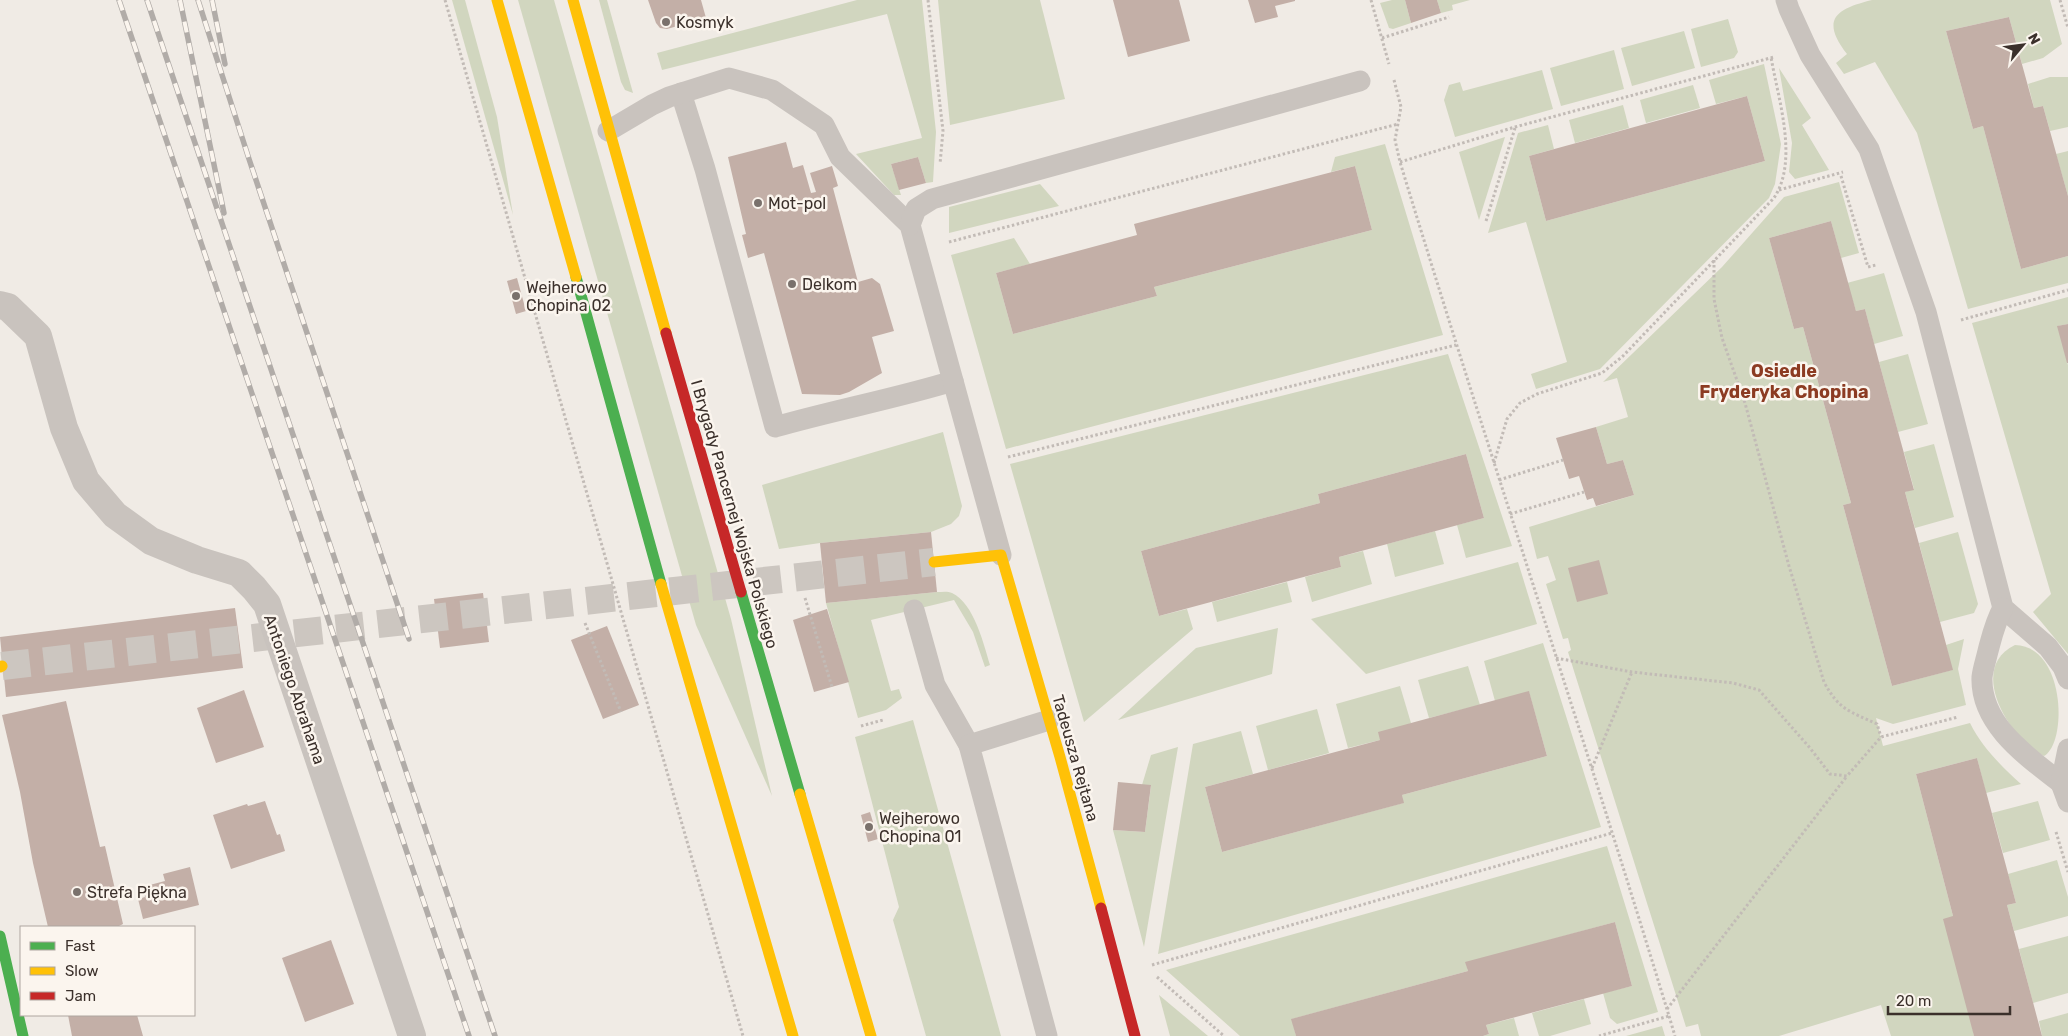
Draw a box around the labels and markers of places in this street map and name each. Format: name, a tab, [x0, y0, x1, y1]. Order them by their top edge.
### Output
place label: Kosmyk	[676, 13, 734, 32]
marker: Kosmyk	[660, 16, 672, 28]
place label: Mot-pol	[768, 194, 826, 213]
marker: Mot-pol	[752, 197, 764, 209]
place label: Delkom	[802, 275, 857, 294]
place label: Wejherowo Chopina 02	[526, 278, 611, 315]
marker: Delkom	[786, 278, 798, 290]
marker: Wejherowo Chopina 02	[510, 290, 522, 302]
place label: Wejherowo Chopina 01	[879, 809, 961, 846]
marker: Wejherowo Chopina 01	[863, 821, 875, 833]
place label: Strefa Piękna	[87, 883, 187, 903]
marker: Strefa Piękna	[71, 886, 83, 898]

